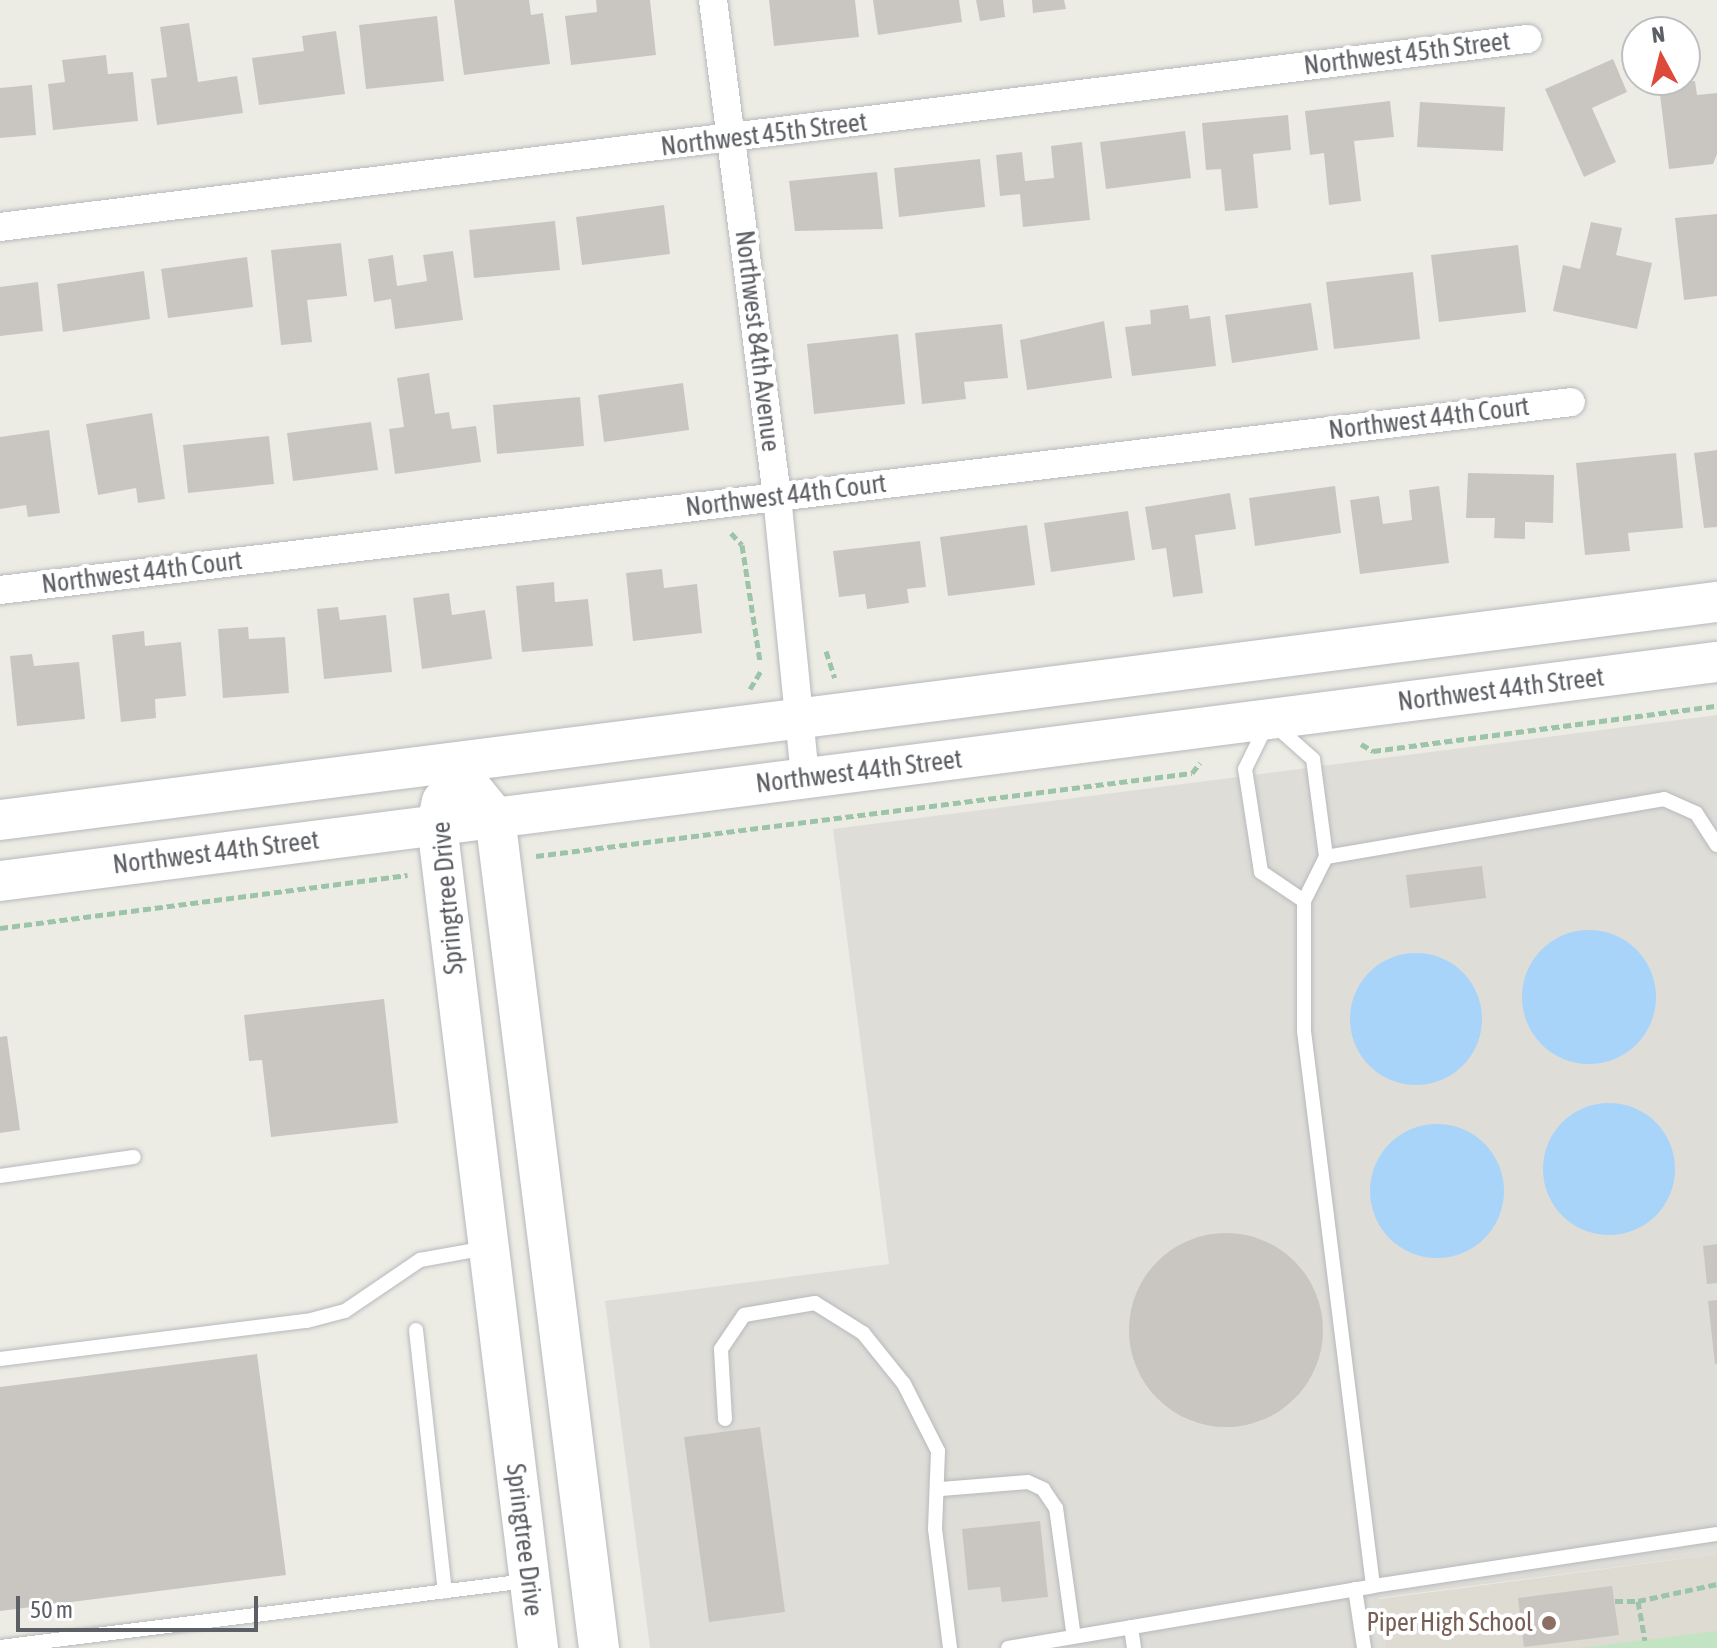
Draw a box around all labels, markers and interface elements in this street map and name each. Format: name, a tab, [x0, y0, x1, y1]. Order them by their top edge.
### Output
north arrow	[1621, 16, 1701, 96]
text: N	[1650, 20, 1666, 48]
street label: Northwest 45th Street	[1302, 26, 1512, 82]
street label: Northwest 45th Street	[659, 107, 869, 163]
street label: Northwest 84th Avenue	[728, 229, 786, 453]
street label: Northwest 44th Court	[1327, 391, 1531, 447]
street label: Northwest 44th Court	[684, 468, 888, 524]
street label: Northwest 44th Court	[40, 545, 244, 601]
street label: Northwest 44th Street	[1396, 662, 1606, 718]
street label: Northwest 44th Street	[754, 744, 964, 800]
street label: Springtree Drive	[426, 820, 470, 976]
street label: Northwest 44th Street	[111, 825, 321, 881]
street label: Springtree Drive	[499, 1462, 549, 1618]
scale bar	[20, 1580, 262, 1630]
text: 50 m	[30, 1596, 73, 1623]
place label: Piper High School	[1367, 1607, 1533, 1639]
marker: Piper High School	[1540, 1614, 1558, 1632]

